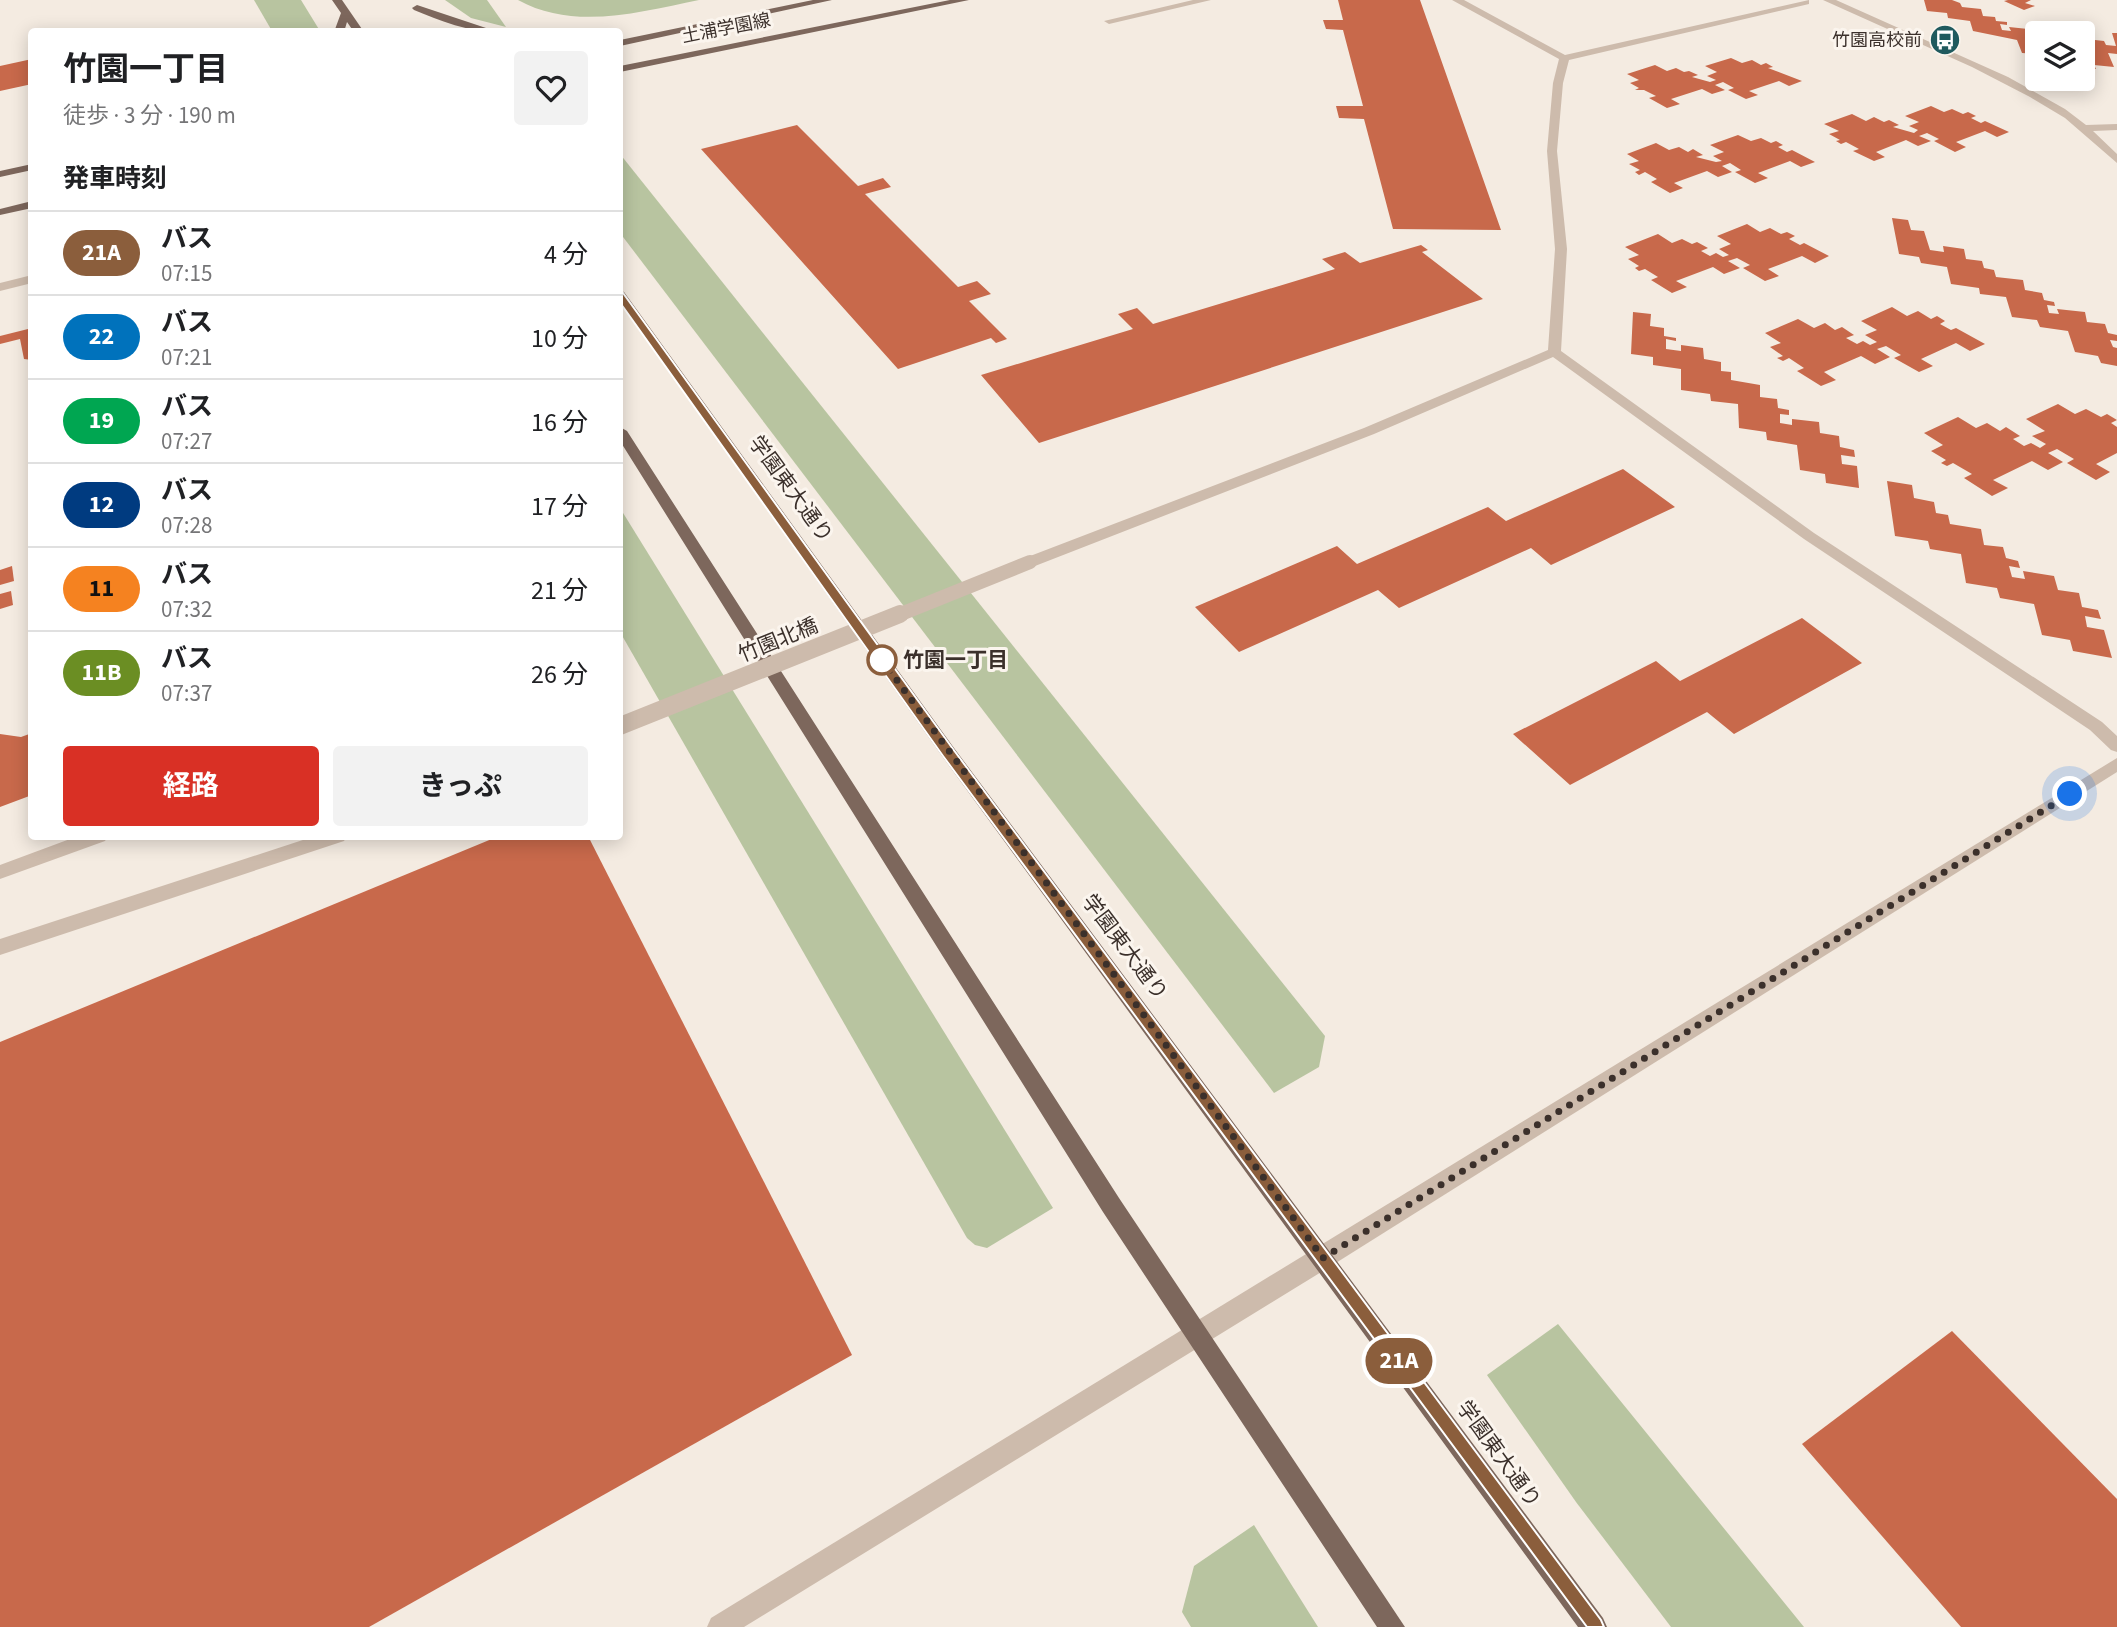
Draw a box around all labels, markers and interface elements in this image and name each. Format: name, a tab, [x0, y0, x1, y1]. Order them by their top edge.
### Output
street label: 土浦学園線	[680, 8, 773, 49]
map controls	[2025, 21, 2095, 91]
button: layers	[2025, 21, 2095, 91]
bus stop icon: 竹園高校前	[1928, 23, 1962, 57]
place label: 竹園高校前	[1832, 28, 1922, 53]
text: 竹園一丁目	[63, 46, 228, 93]
button: heart	[514, 51, 588, 125]
text: 徒歩 · 3 分 · 190 m	[63, 99, 236, 132]
text: 発車時刻	[63, 160, 167, 197]
text: バス	[161, 220, 213, 257]
text: 21A	[82, 235, 121, 270]
text: 4 分	[544, 236, 588, 273]
text: 07:15	[161, 257, 212, 290]
text: バス	[161, 304, 213, 341]
text: 22	[89, 319, 114, 354]
text: 10 分	[531, 320, 588, 357]
text: 07:21	[161, 341, 212, 374]
text: バス	[161, 388, 213, 425]
text: 19	[89, 403, 114, 438]
text: 16 分	[531, 404, 588, 441]
text: 07:27	[161, 425, 212, 458]
street label: 学園東大通り	[742, 429, 840, 549]
text: バス	[161, 472, 213, 509]
text: 12	[89, 487, 114, 522]
text: 17 分	[531, 488, 588, 525]
text: 07:28	[161, 509, 212, 542]
text: バス	[161, 556, 213, 593]
text: 11	[89, 571, 114, 606]
text: 21 分	[531, 572, 588, 609]
text: 07:32	[161, 593, 212, 626]
street label: 竹園北橋	[733, 610, 823, 670]
text: バス	[161, 640, 213, 677]
marker: 竹園一丁目	[867, 645, 897, 675]
place label: 竹園一丁目	[903, 645, 1008, 675]
text: 11B	[82, 655, 121, 690]
text: 26 分	[531, 656, 588, 693]
text: 07:37	[161, 677, 212, 710]
button: 経路	[63, 746, 319, 826]
button: きっぷ	[333, 746, 588, 826]
your location	[2052, 776, 2087, 811]
street label: 学園東大通り	[1075, 888, 1175, 1006]
line badge: 21A	[1359, 1338, 1439, 1384]
text: 21A	[1379, 1343, 1419, 1378]
street label: 学園東大通り	[1450, 1394, 1548, 1514]

